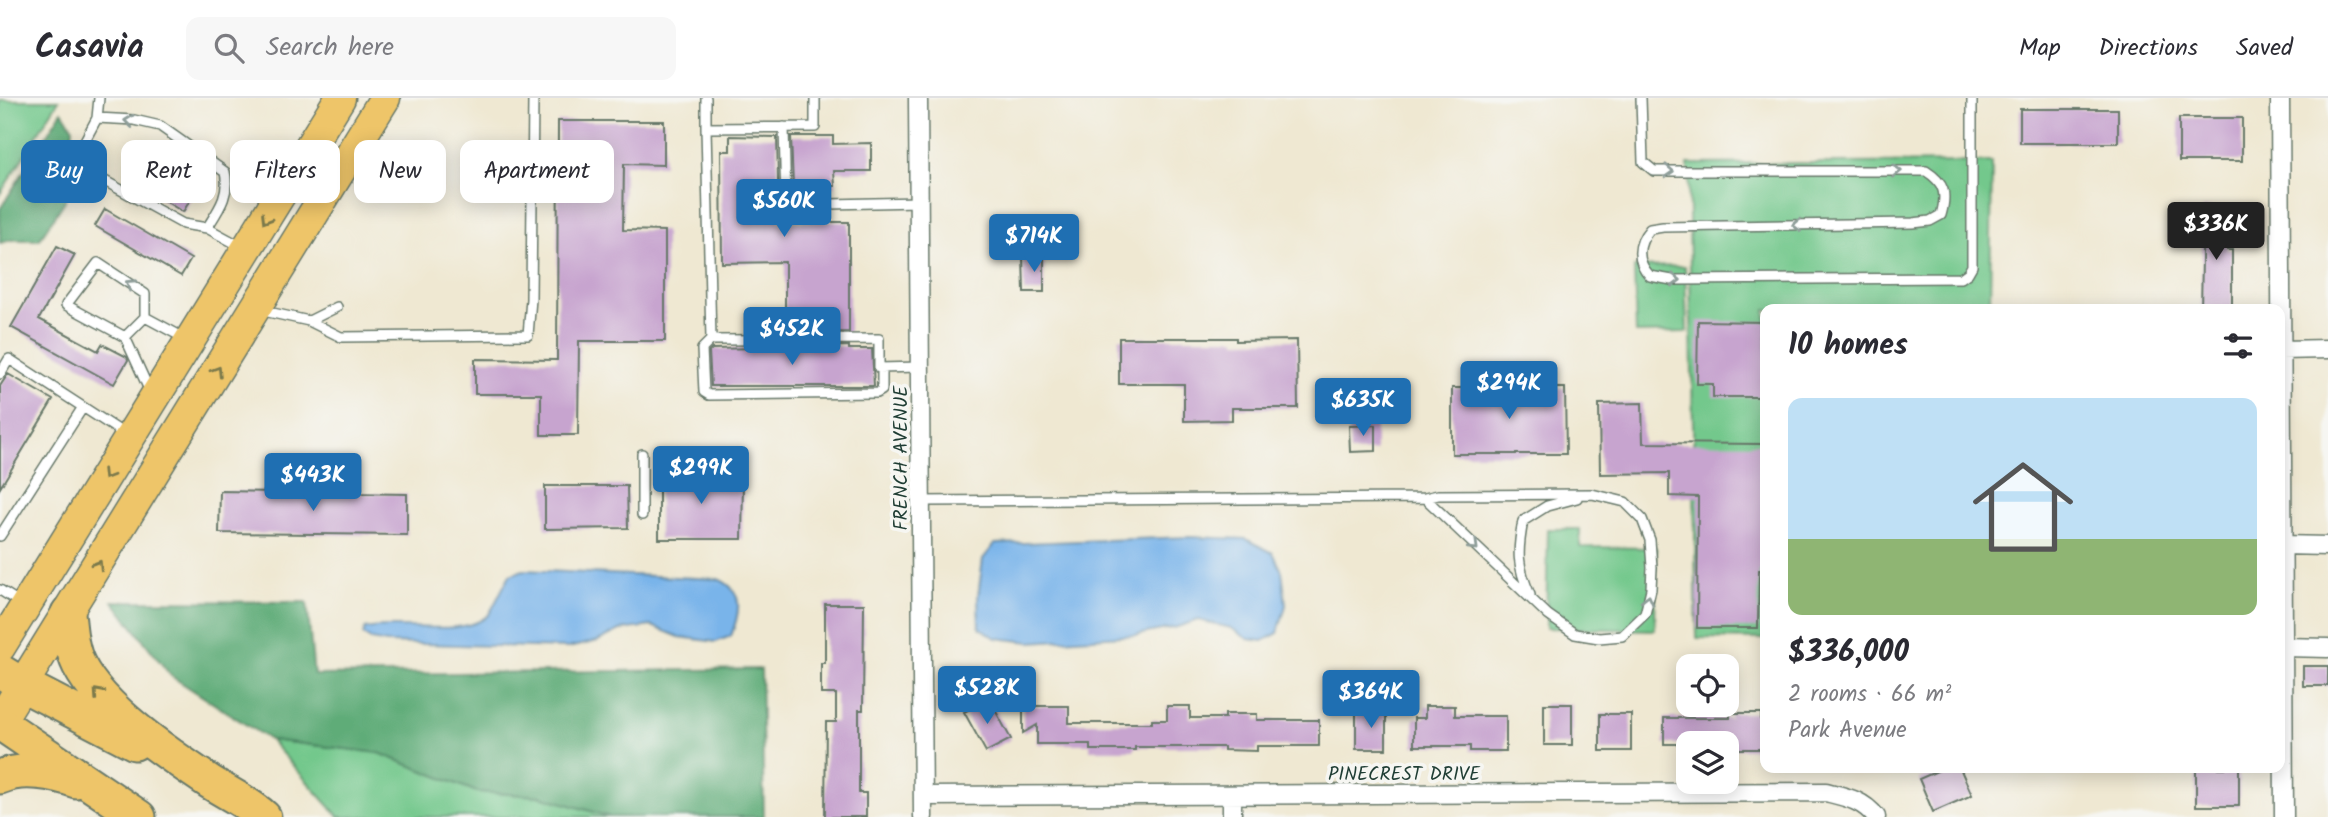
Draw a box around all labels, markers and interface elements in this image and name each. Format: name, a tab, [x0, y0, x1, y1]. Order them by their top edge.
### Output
search box	[186, 17, 676, 80]
text: Casavia	[35, 22, 144, 75]
text: Search here	[266, 27, 394, 69]
icon: search	[210, 29, 248, 67]
text: Map	[2019, 29, 2061, 68]
text: Directions	[2099, 29, 2198, 68]
text: Saved	[2236, 29, 2293, 68]
one-way arrow	[123, 113, 135, 128]
chip: Buy	[21, 140, 107, 203]
chip: Rent	[121, 140, 216, 203]
chip: Filters	[230, 140, 340, 203]
chip: New	[354, 140, 446, 203]
chip: Apartment	[460, 140, 614, 203]
one-way arrow	[1892, 163, 1902, 179]
one-way arrow	[1664, 164, 1675, 179]
pin: $560K	[735, 180, 833, 239]
text: $560K	[752, 184, 816, 220]
pin: $336K	[2167, 202, 2265, 262]
text: $336K	[2183, 207, 2249, 243]
one-way arrow	[261, 211, 274, 224]
pin: $714K	[985, 214, 1083, 274]
one-way arrow	[1791, 217, 1801, 233]
text: $714K	[1005, 219, 1063, 255]
one-way arrow	[1671, 272, 1682, 288]
one-way arrow	[125, 279, 138, 292]
pin: $452K	[743, 308, 841, 367]
text: $452K	[759, 312, 825, 348]
text: 10 homes	[1788, 322, 1908, 370]
icon: filters	[2219, 327, 2257, 365]
pin: $294K	[1460, 362, 1558, 421]
one-way arrow	[208, 366, 221, 379]
text: $294K	[1476, 366, 1542, 402]
pin: $635K	[1314, 378, 1412, 438]
text: $635K	[1331, 383, 1395, 419]
street label: FRENCH AVENUE	[887, 385, 917, 530]
icon: home	[1960, 444, 2086, 570]
pin: $299K	[652, 446, 750, 506]
text: $299K	[669, 451, 733, 487]
pin: $443K	[264, 454, 362, 513]
text: $443K	[280, 458, 346, 494]
one-way arrow	[103, 467, 116, 480]
one-way arrow	[1466, 537, 1479, 550]
one-way arrow	[89, 560, 102, 573]
one-way arrow	[1640, 594, 1654, 606]
text: $336,000	[1788, 629, 1909, 677]
map controls	[1676, 654, 1739, 794]
button: locate	[1676, 654, 1739, 717]
pin: $528K	[938, 666, 1036, 726]
pin: $364K	[1322, 670, 1420, 730]
text: $528K	[954, 671, 1020, 707]
text: $364K	[1338, 675, 1404, 711]
text: 2 rooms · 66 m²	[1788, 677, 1951, 713]
one-way arrow	[94, 688, 106, 701]
text: Park Avenue	[1788, 713, 1907, 749]
button: layers	[1676, 731, 1739, 794]
street label: PINECREST DRIVE	[1328, 760, 1481, 790]

